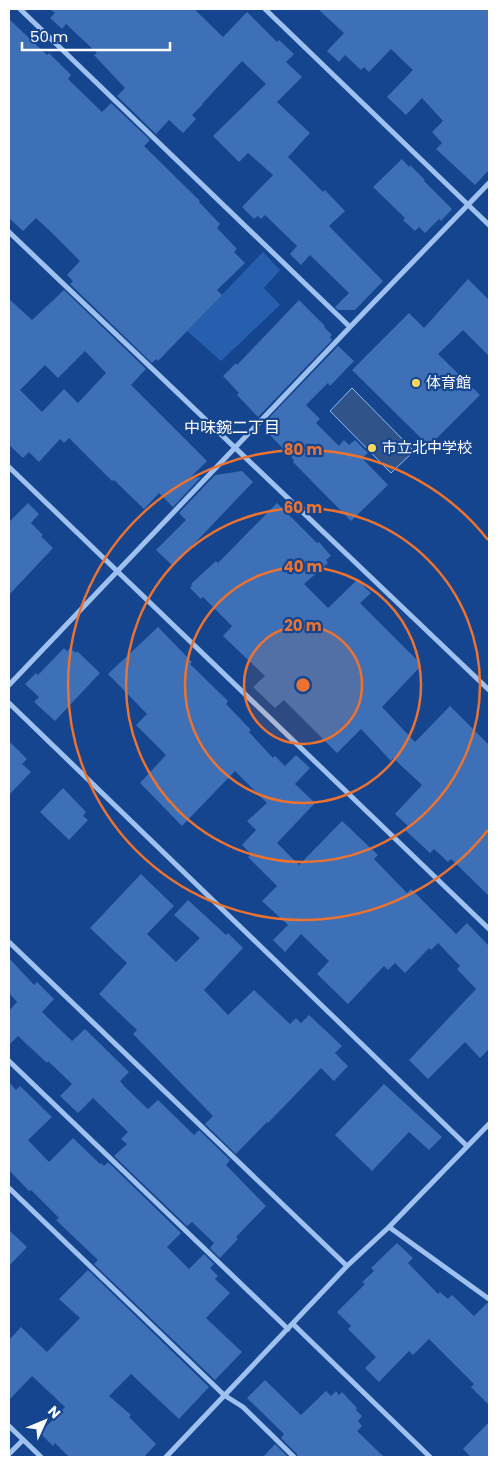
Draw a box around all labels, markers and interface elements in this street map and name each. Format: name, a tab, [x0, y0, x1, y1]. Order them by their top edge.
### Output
scale bar	[22, 20, 170, 52]
text: 50 m	[30, 26, 68, 47]
place label: 体育館	[426, 372, 471, 393]
marker: 体育館	[410, 377, 422, 389]
district label: 中味鋺二丁目	[184, 416, 280, 439]
place label: 市立北中学校	[382, 437, 472, 458]
text: 80 m	[284, 439, 322, 460]
marker: 市立北中学校	[366, 442, 378, 454]
text: 60 m	[284, 497, 322, 518]
text: 40 m	[283, 556, 323, 577]
text: 20 m	[284, 615, 322, 636]
centre of rings	[294, 676, 312, 694]
north arrow	[20, 1396, 70, 1446]
text: N	[44, 1401, 65, 1423]

